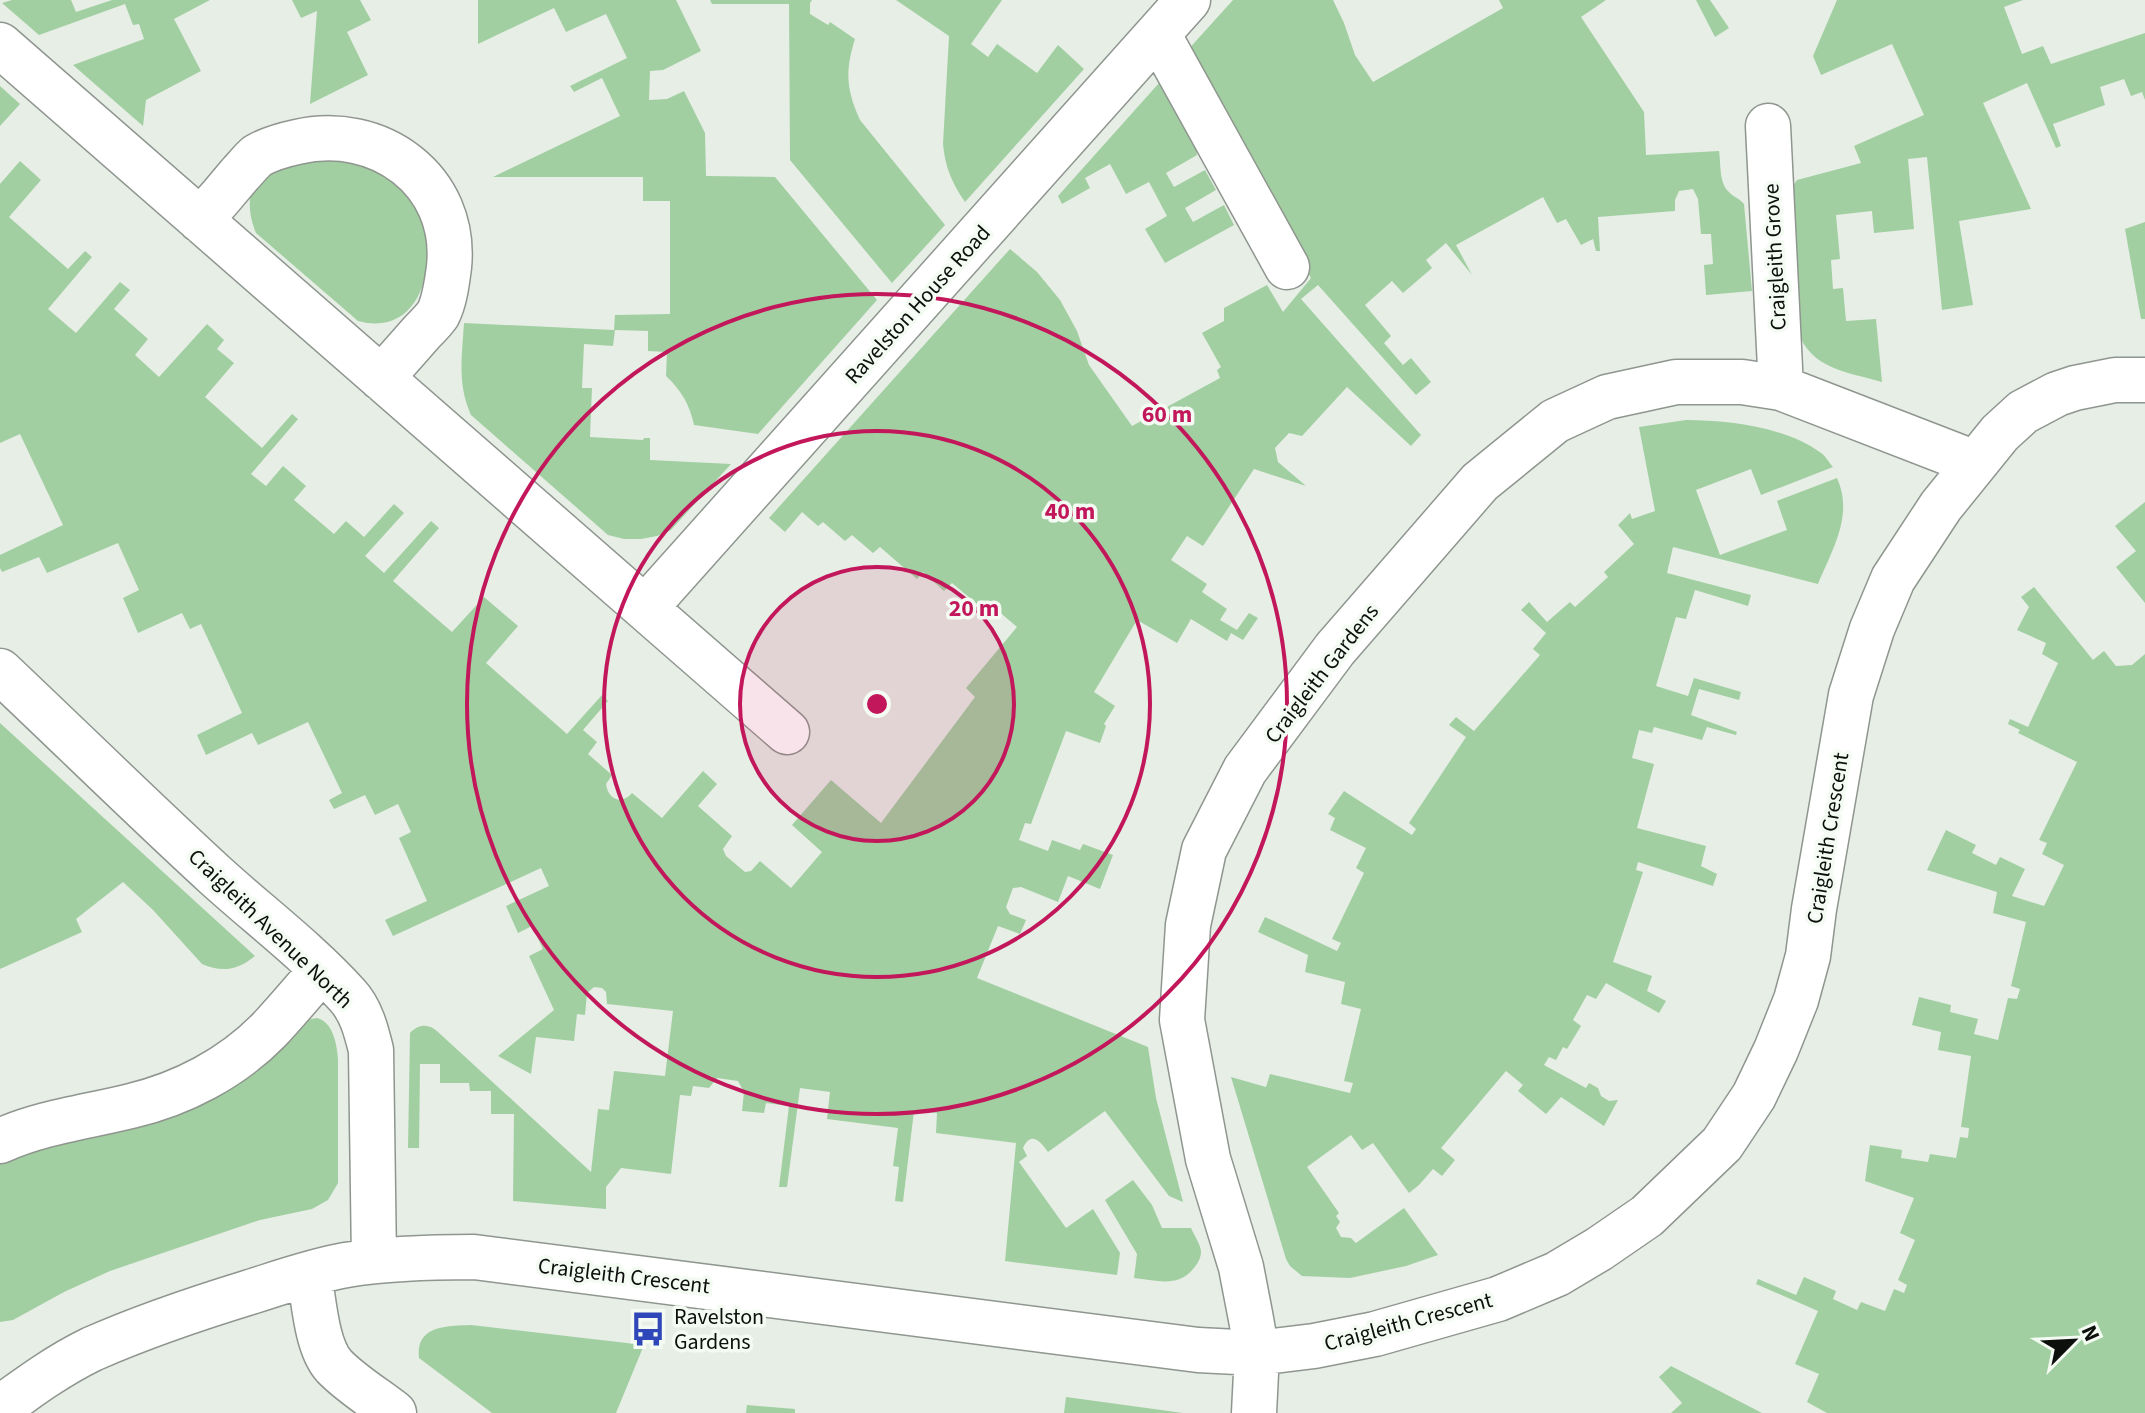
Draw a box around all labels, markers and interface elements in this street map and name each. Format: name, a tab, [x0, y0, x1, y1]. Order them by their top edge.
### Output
street label: Craigleith Grove	[1755, 183, 1795, 331]
street label: Ravelston House Road	[837, 218, 998, 391]
text: 60 m	[1142, 397, 1192, 432]
text: 40 m	[1045, 494, 1095, 529]
text: 20 m	[949, 591, 999, 626]
street label: Craigleith Gardens	[1257, 597, 1387, 750]
centre of rings	[863, 690, 891, 718]
street label: Craigleith Crescent	[1799, 750, 1857, 926]
street label: Craigleith Avenue North	[181, 841, 360, 1016]
street label: Craigleith Crescent	[536, 1250, 712, 1302]
street label: Craigleith Crescent	[1321, 1284, 1497, 1360]
place label: Ravelston Gardens	[674, 1301, 764, 1358]
north arrow	[2033, 1301, 2113, 1381]
bus stop icon: Ravelston Gardens	[629, 1310, 667, 1348]
text: N	[2073, 1320, 2108, 1346]

